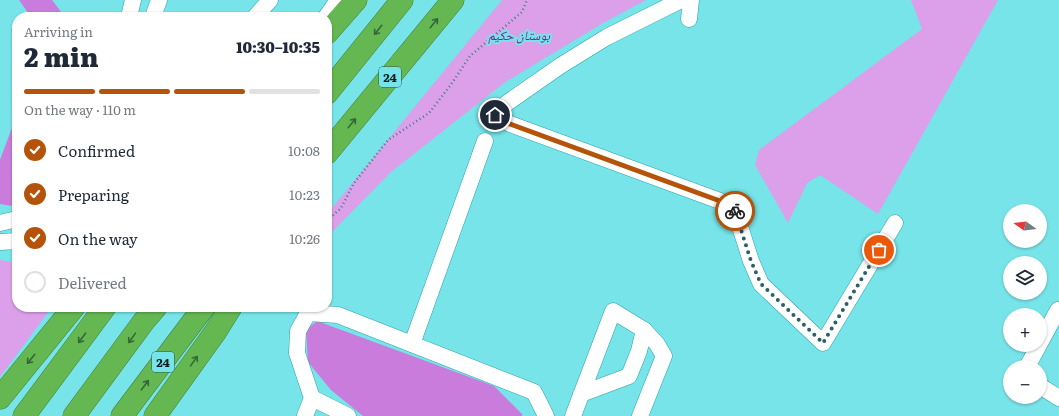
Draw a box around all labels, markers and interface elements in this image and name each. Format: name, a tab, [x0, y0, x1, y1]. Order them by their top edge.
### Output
one-way arrow	[430, 18, 439, 28]
text: Arriving in	[24, 22, 93, 41]
one-way arrow	[373, 25, 382, 36]
park label: بوستان حکیم	[488, 25, 550, 44]
text: 10:30–10:35	[236, 35, 320, 58]
text: 2 min	[24, 36, 99, 75]
road number: 24	[379, 67, 401, 87]
pin	[478, 98, 512, 132]
text: On the way · 110 m	[24, 100, 136, 119]
icon: home	[484, 104, 506, 126]
one-way arrow	[347, 118, 356, 129]
icon: check	[24, 139, 46, 161]
text: Confirmed	[58, 139, 135, 162]
text: 10:08	[288, 141, 320, 160]
icon: check	[24, 183, 46, 205]
text: Preparing	[58, 183, 129, 206]
text: 10:23	[289, 185, 320, 204]
courier	[715, 191, 755, 231]
icon: bike	[724, 200, 746, 222]
north arrow	[1003, 204, 1047, 248]
map controls	[1003, 204, 1047, 404]
icon: check	[24, 227, 46, 249]
text: On the way	[58, 227, 138, 250]
text: 10:26	[289, 229, 320, 248]
pin	[862, 233, 896, 267]
icon: bag	[868, 239, 890, 261]
button: layers	[1003, 256, 1047, 300]
text: Delivered	[58, 271, 127, 294]
button: +	[1003, 308, 1047, 352]
one-way arrow	[128, 332, 136, 343]
one-way arrow	[78, 333, 86, 344]
road number: 24	[152, 352, 174, 372]
one-way arrow	[27, 354, 36, 365]
one-way arrow	[190, 356, 198, 367]
button: −	[1003, 360, 1047, 404]
one-way arrow	[141, 379, 149, 390]

